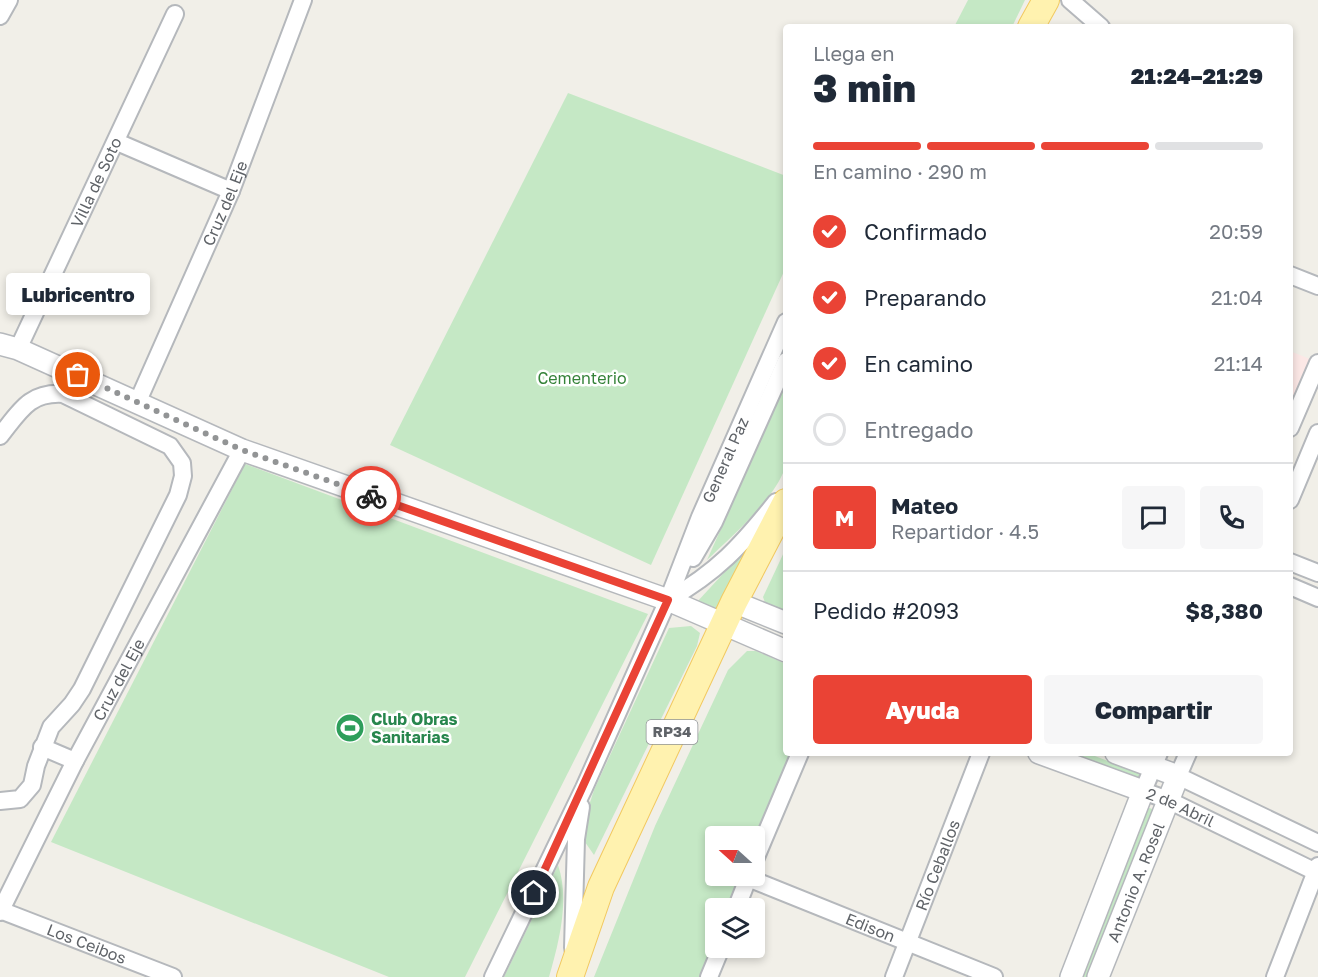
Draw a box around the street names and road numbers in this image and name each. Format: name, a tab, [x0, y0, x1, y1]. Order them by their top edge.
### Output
street label: Villa de Soto	[66, 134, 126, 231]
street label: Cruz del Eje	[198, 158, 252, 249]
street label: General Paz	[698, 414, 753, 506]
street label: Cruz del Eje	[88, 635, 149, 724]
road number: RP34	[646, 720, 698, 744]
street label: 2 de Abril	[1144, 783, 1218, 831]
street label: Río Ceballos	[911, 817, 964, 914]
street label: Antonio A. Rosel	[1103, 819, 1169, 945]
street label: Edison	[843, 908, 898, 946]
street label: Los Ceibos	[44, 919, 129, 968]

